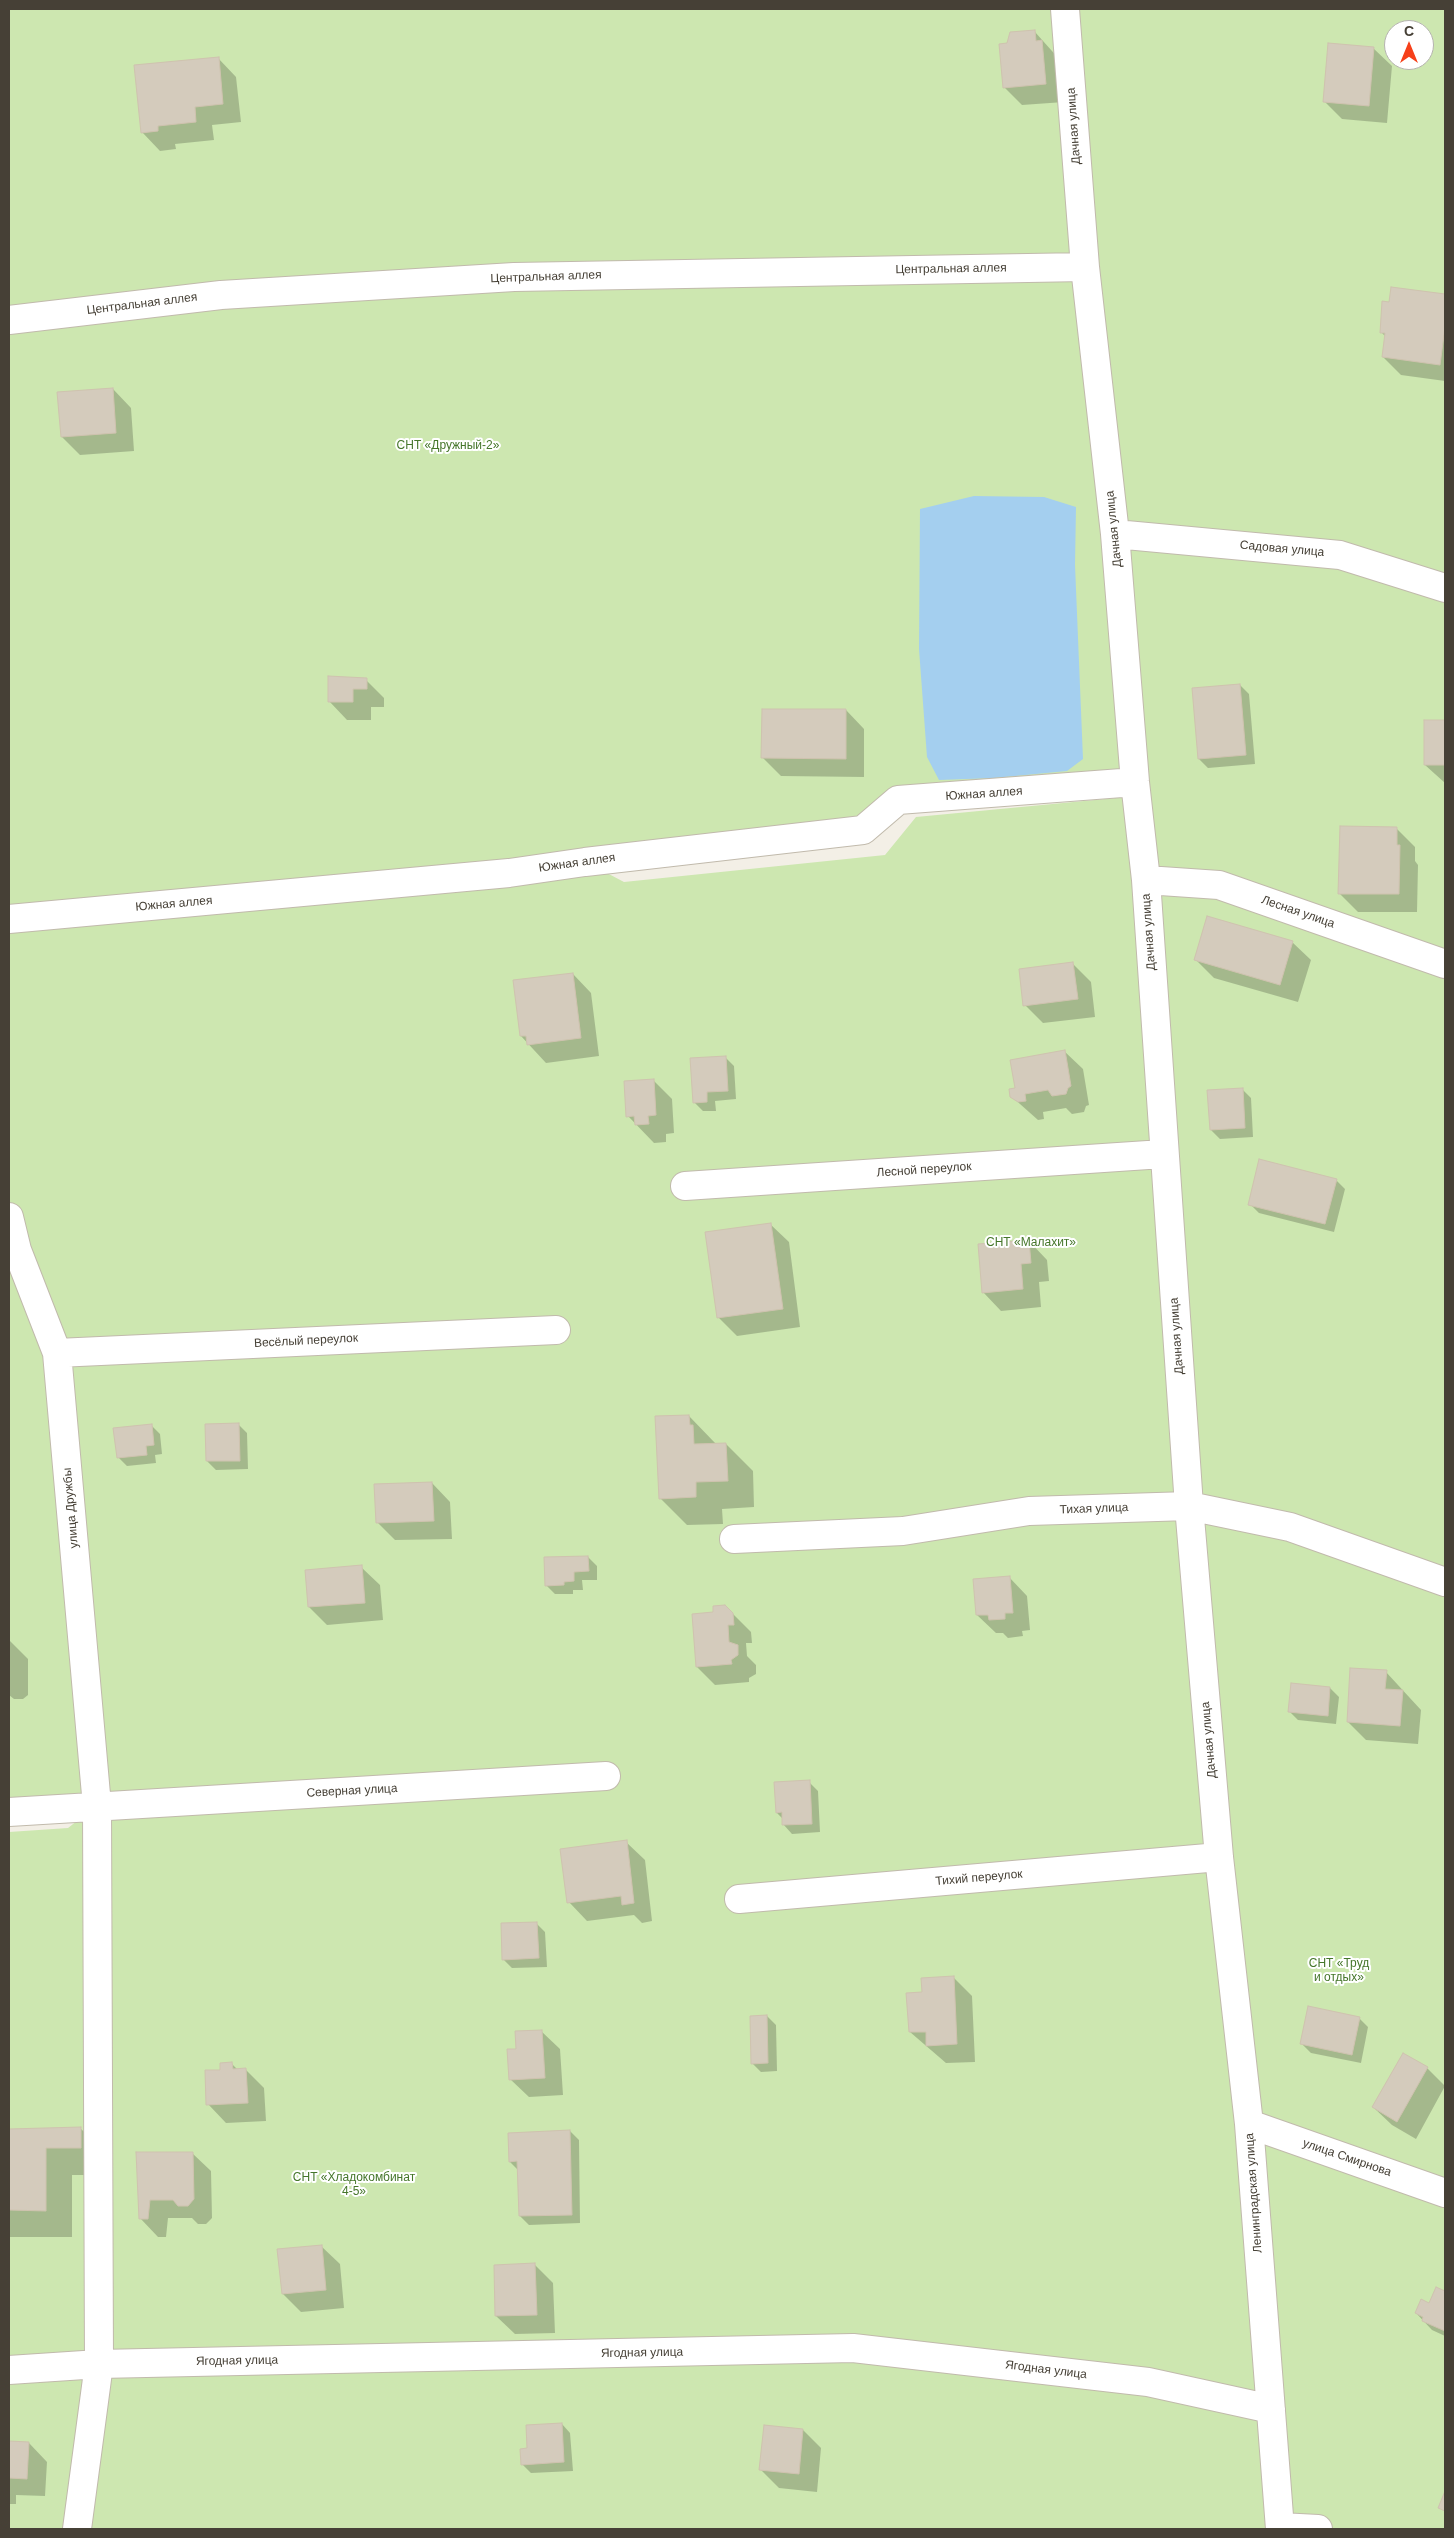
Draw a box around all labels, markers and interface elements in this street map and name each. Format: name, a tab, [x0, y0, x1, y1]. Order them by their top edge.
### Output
north arrow	[1384, 20, 1434, 70]
text: С	[1404, 23, 1414, 39]
street label: Дачная улица	[1064, 87, 1084, 165]
street label: Центральная аллея	[895, 261, 1007, 277]
street label: Центральная аллея	[490, 268, 602, 286]
street label: Центральная аллея	[86, 290, 198, 318]
park label: СНТ «Дружный-2»	[397, 439, 499, 453]
street label: Дачная улица	[1103, 490, 1125, 568]
street label: Садовая улица	[1239, 538, 1325, 560]
street label: Южная аллея	[945, 784, 1023, 804]
street label: Южная аллея	[538, 851, 616, 875]
street label: Южная аллея	[135, 893, 213, 915]
street label: Дачная улица	[1139, 893, 1159, 971]
street label: Лесная улица	[1259, 893, 1337, 931]
street label: Лесной переулок	[876, 1160, 972, 1180]
park label: СНТ «Малахит»	[986, 1236, 1076, 1250]
street label: Дачная улица	[1167, 1297, 1187, 1375]
street label: Весёлый переулок	[254, 1331, 358, 1351]
street label: улица Дружбы	[60, 1467, 82, 1549]
street label: Тихая улица	[1059, 1501, 1129, 1517]
street label: Дачная улица	[1198, 1701, 1220, 1779]
street label: Северная улица	[306, 1781, 398, 1801]
street label: Тихий переулок	[935, 1867, 1023, 1889]
park label: СНТ «Труд и отдых»	[1309, 1957, 1369, 1985]
street label: Ленинградская улица	[1243, 2133, 1265, 2253]
street label: улица Смирнова	[1301, 2136, 1393, 2180]
park label: СНТ «Хладокомбинат 4-5»	[293, 2171, 415, 2199]
street label: Ягодная улица	[601, 2345, 683, 2361]
street label: Ягодная улица	[196, 2353, 278, 2369]
street label: Ягодная улица	[1004, 2358, 1088, 2382]

